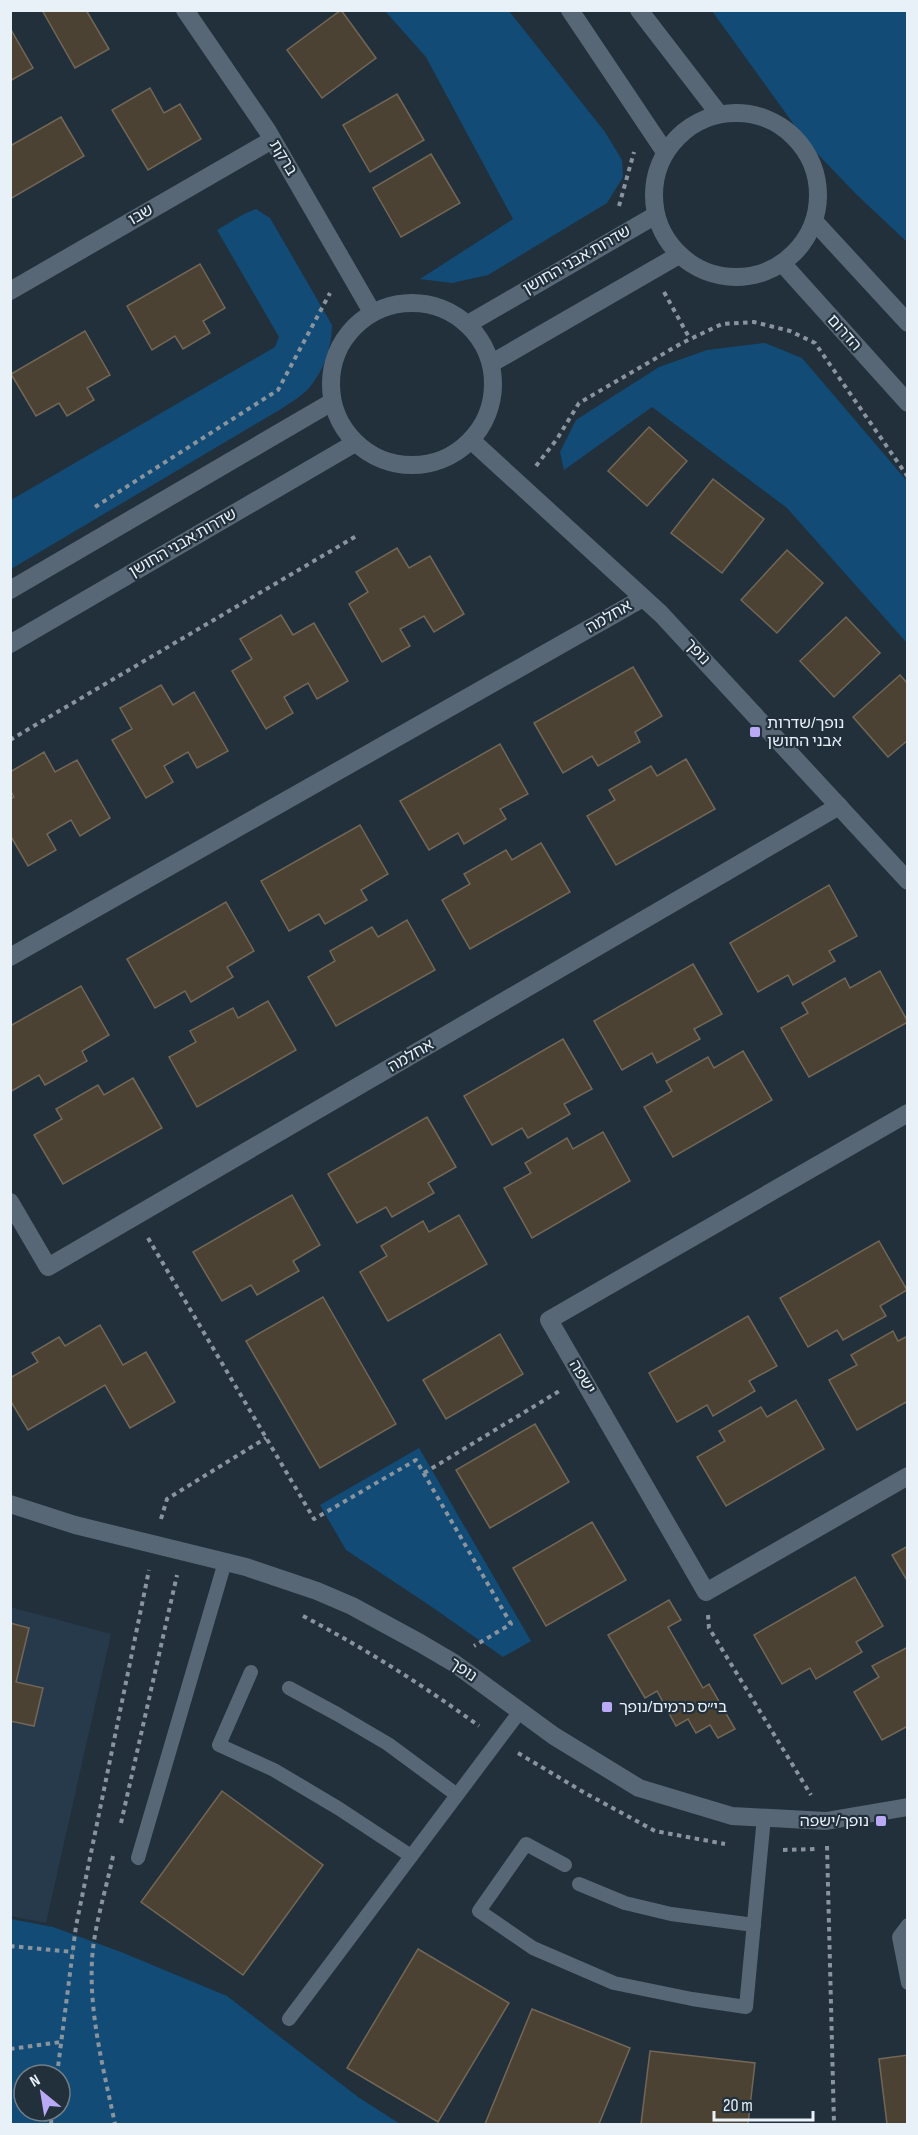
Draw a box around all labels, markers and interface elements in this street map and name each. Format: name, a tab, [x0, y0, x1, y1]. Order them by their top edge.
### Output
street label: ברקת	[265, 137, 301, 179]
street label: שבו	[125, 200, 157, 230]
street label: שדרות אבני החושן	[520, 221, 634, 299]
street label: הדרום	[823, 311, 865, 355]
street label: שדרות אבני החושן	[126, 504, 240, 582]
street label: אחלמה	[583, 596, 635, 638]
street label: נופך	[680, 635, 714, 669]
place label: נופך/שדרות אבני החושן	[767, 714, 844, 751]
marker: נופך/שדרות אבני החושן	[748, 725, 762, 739]
street label: אחלמה	[385, 1035, 437, 1077]
street label: ישפה	[565, 1357, 599, 1397]
street label: נופך	[446, 1654, 480, 1686]
place label: בי״ס כרמים/נופך	[619, 1698, 727, 1717]
marker: בי״ס כרמים/נופך	[600, 1700, 614, 1714]
place label: נופך/ישפה	[800, 1812, 869, 1831]
marker: נופך/ישפה	[874, 1814, 888, 1828]
north arrow	[12, 2063, 72, 2123]
text: N	[27, 2071, 44, 2092]
scale bar	[714, 2084, 813, 2122]
text: 20 m	[723, 2095, 753, 2116]

